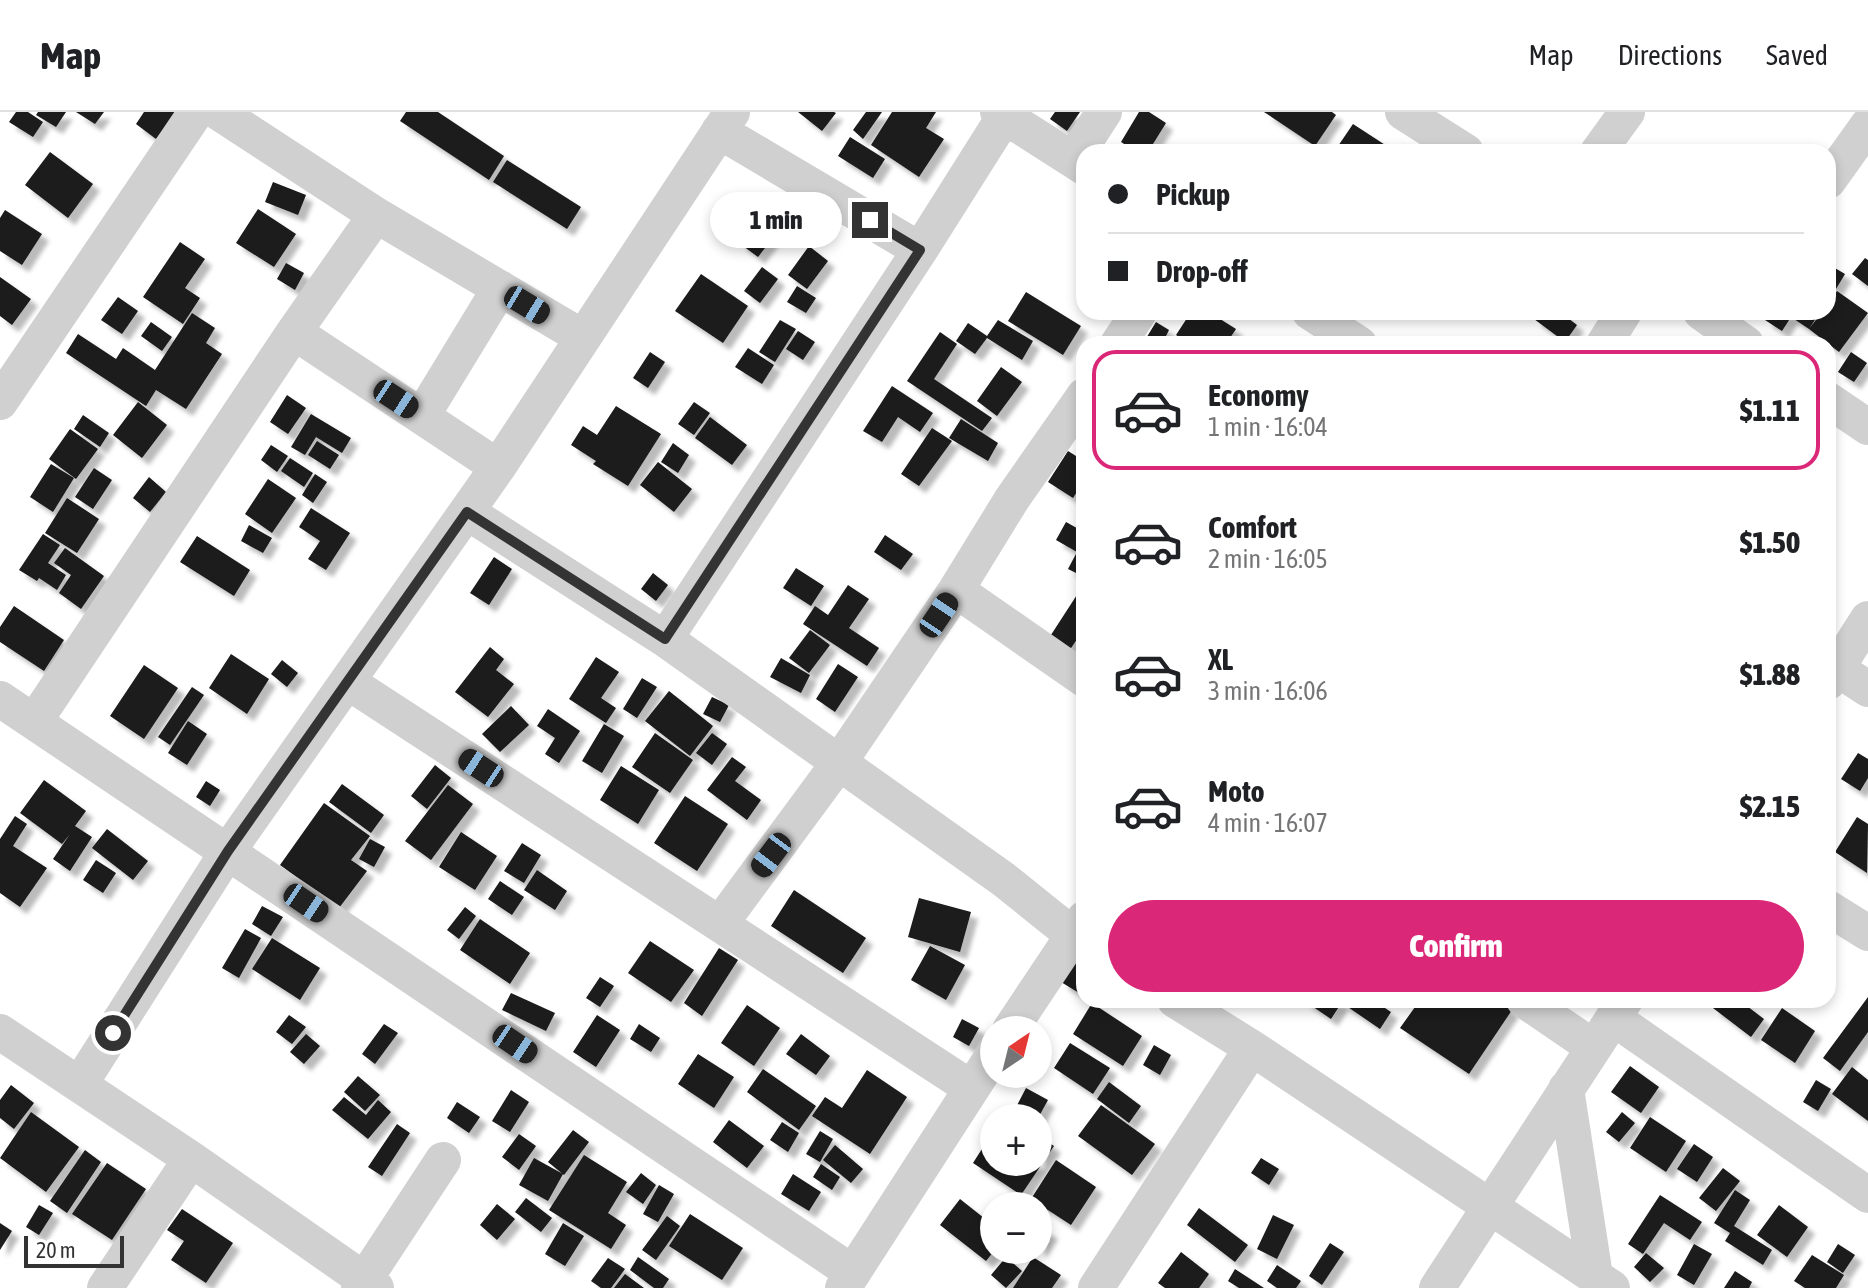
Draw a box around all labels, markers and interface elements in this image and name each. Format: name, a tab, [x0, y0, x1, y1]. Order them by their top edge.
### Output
text: Map	[40, 34, 101, 77]
text: Map	[1529, 39, 1574, 71]
text: Directions	[1618, 39, 1722, 71]
text: Saved	[1766, 39, 1828, 71]
text: Pickup	[1156, 177, 1230, 211]
callout: 1 min	[710, 192, 842, 248]
route end	[852, 202, 888, 238]
text: 1 min	[749, 205, 803, 235]
text: Drop-off	[1156, 254, 1248, 288]
car	[500, 282, 554, 328]
icon: car	[1112, 374, 1184, 446]
car	[369, 376, 423, 422]
text: Economy	[1208, 378, 1309, 412]
text: $1.11	[1740, 393, 1800, 427]
text: 1 min · 16:04	[1208, 412, 1328, 442]
icon: car	[1112, 506, 1184, 578]
text: Comfort	[1208, 510, 1297, 544]
text: $1.50	[1740, 525, 1800, 559]
text: 2 min · 16:05	[1208, 544, 1328, 574]
car	[916, 588, 962, 642]
icon: car	[1112, 638, 1184, 710]
text: XL	[1208, 642, 1233, 676]
text: $1.88	[1740, 657, 1800, 691]
text: 3 min · 16:06	[1208, 676, 1328, 706]
car	[454, 745, 508, 791]
icon: car	[1112, 770, 1184, 842]
text: Moto	[1208, 774, 1265, 808]
text: $2.15	[1740, 789, 1800, 823]
text: 4 min · 16:07	[1208, 808, 1328, 838]
car	[747, 829, 795, 881]
car	[279, 880, 333, 926]
button: Confirm	[1108, 900, 1804, 992]
route start	[95, 1015, 131, 1051]
north arrow	[980, 1016, 1052, 1088]
map controls	[980, 1016, 1052, 1264]
car	[488, 1021, 542, 1067]
button: +	[980, 1104, 1052, 1176]
button: −	[980, 1192, 1052, 1264]
scale bar	[24, 1232, 124, 1268]
text: 20 m	[36, 1237, 76, 1263]

